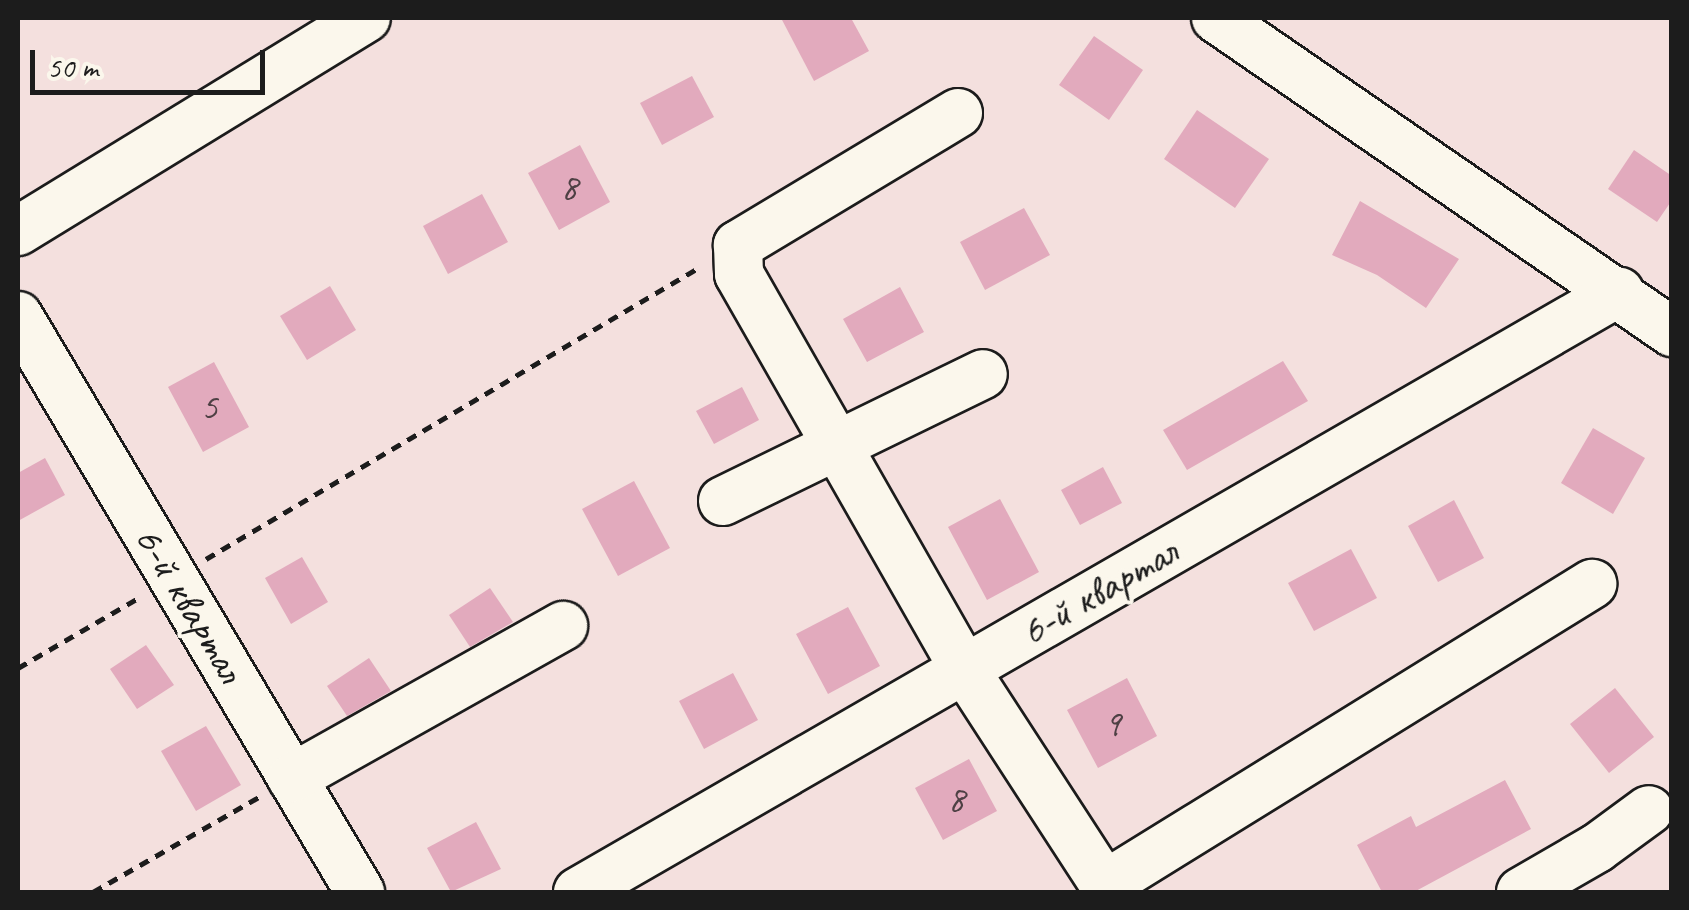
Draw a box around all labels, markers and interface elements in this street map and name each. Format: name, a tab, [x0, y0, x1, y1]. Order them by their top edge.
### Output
scale bar	[35, 30, 270, 92]
text: 50 m	[47, 48, 98, 86]
house number: 8	[560, 164, 578, 210]
house number: 5	[200, 384, 218, 430]
street label: 6-й квартал	[123, 517, 255, 691]
street label: 6-й квартал	[1012, 527, 1186, 657]
house number: 9	[1103, 700, 1121, 746]
house number: 8	[947, 776, 965, 822]

